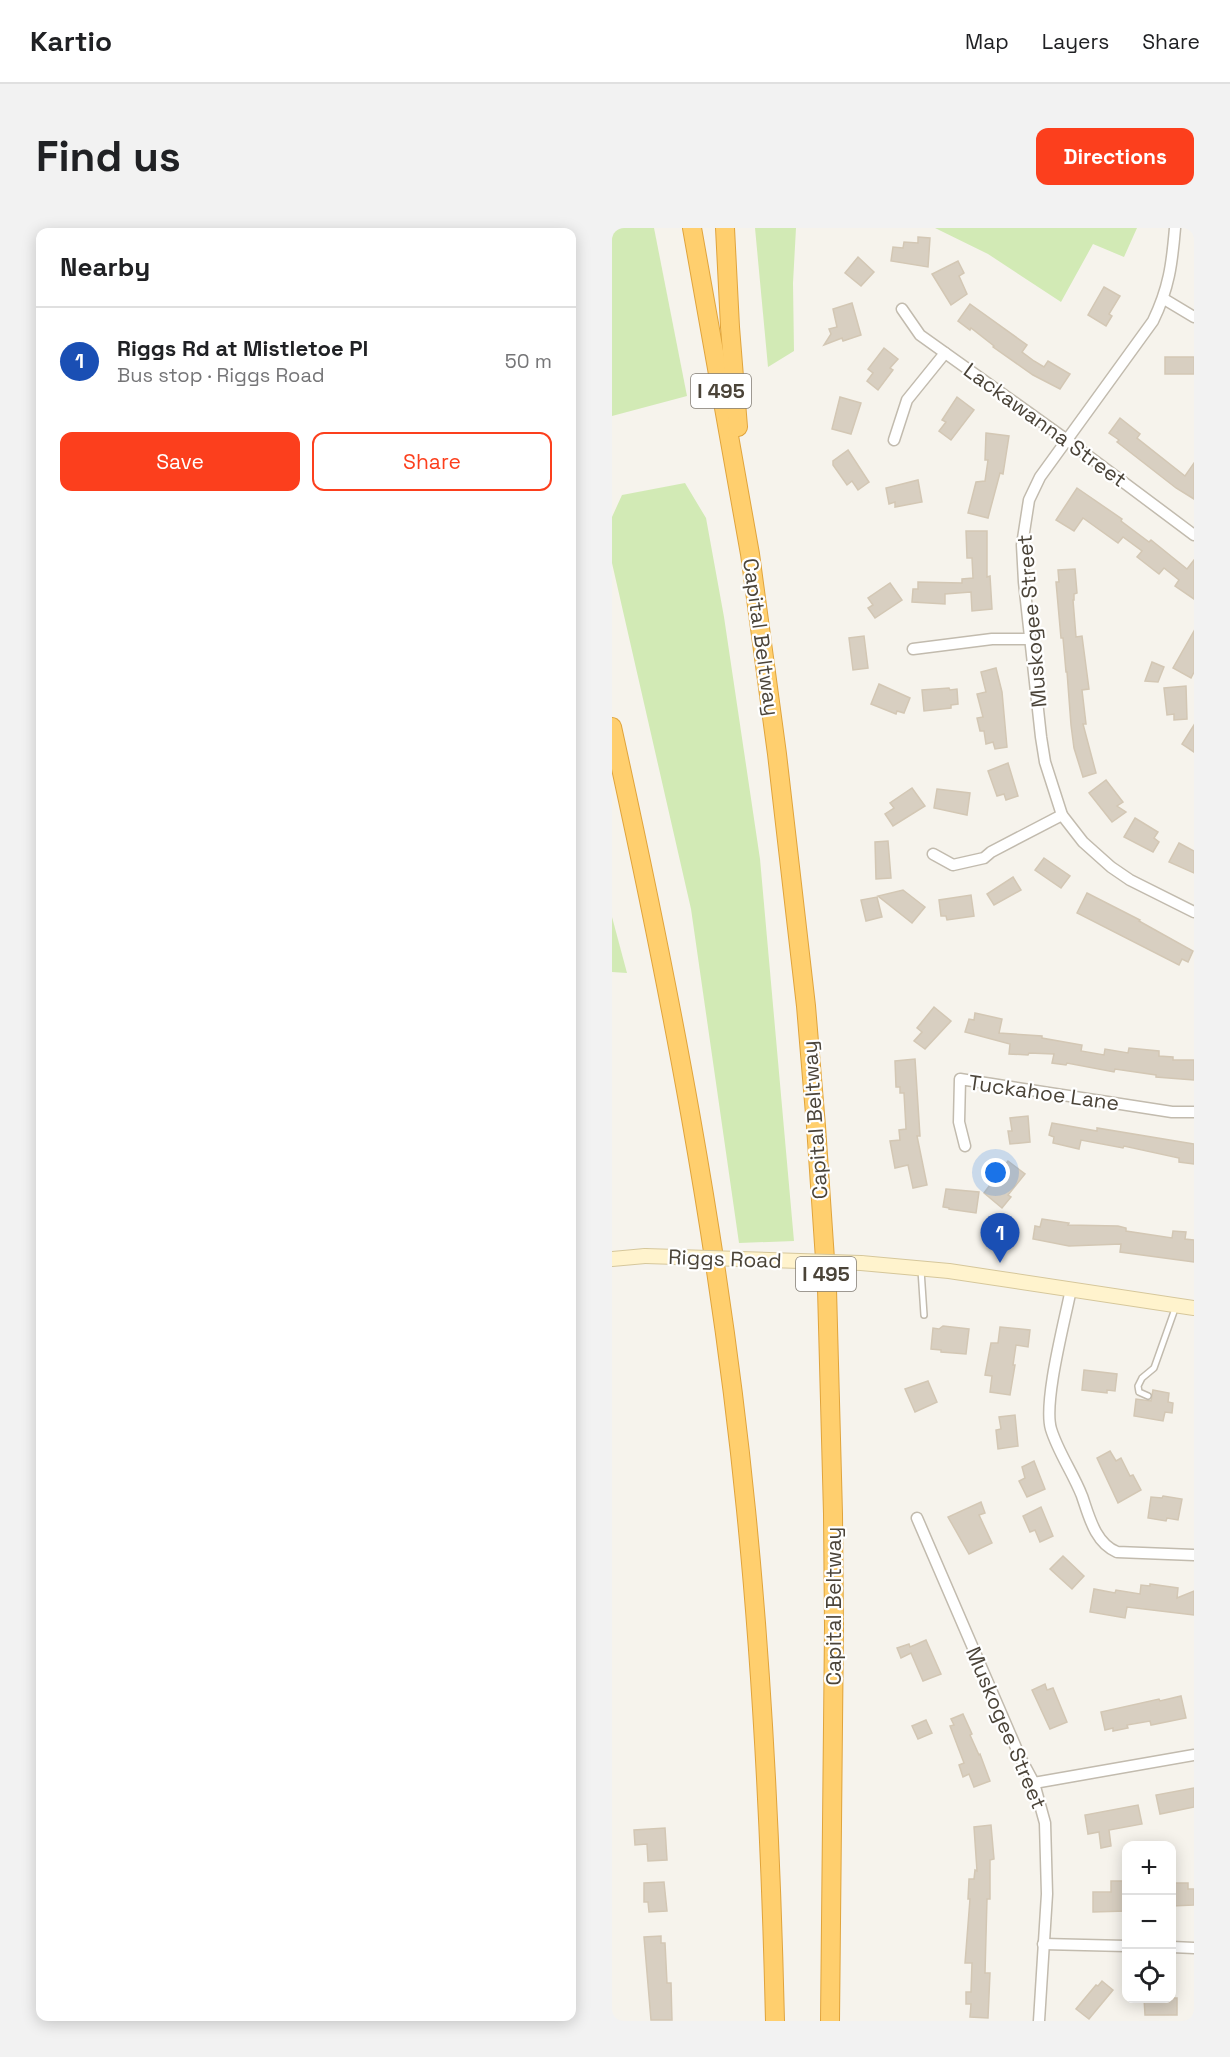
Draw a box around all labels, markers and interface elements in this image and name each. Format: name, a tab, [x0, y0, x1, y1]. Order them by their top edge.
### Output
text: Kartio	[30, 23, 112, 59]
text: Map	[965, 28, 1009, 55]
text: Layers	[1042, 28, 1109, 55]
text: Share	[1142, 28, 1200, 55]
button: Directions	[1036, 128, 1194, 185]
text: Find us	[36, 130, 181, 183]
text: Nearby	[60, 250, 150, 284]
text: Riggs Rd at Mistletoe Pl	[117, 334, 368, 362]
text: 1	[75, 348, 84, 374]
text: 50 m	[505, 348, 552, 374]
street label: Lackawanna Street	[959, 356, 1132, 493]
text: Bus stop · Riggs Road	[117, 362, 325, 388]
road number: I 495	[691, 374, 751, 408]
button: Save	[60, 432, 300, 491]
button: Share	[312, 432, 552, 491]
street label: Muskogee Street	[1010, 533, 1053, 709]
street label: Capital Beltway	[737, 556, 786, 717]
street label: Capital Beltway	[795, 1040, 834, 1200]
street label: Tuckahoe Lane	[967, 1069, 1121, 1116]
your location	[981, 1158, 1010, 1187]
pin: 1	[980, 1214, 1020, 1263]
street label: Riggs Road	[668, 1243, 782, 1274]
road number: I 495	[796, 1257, 856, 1291]
street label: Capital Beltway	[820, 1527, 847, 1685]
street label: Muskogee Street	[960, 1643, 1053, 1813]
map controls	[1122, 1841, 1176, 2003]
button: +	[1122, 1841, 1176, 1895]
button: −	[1122, 1895, 1176, 1949]
button: locate	[1122, 1949, 1176, 2003]

